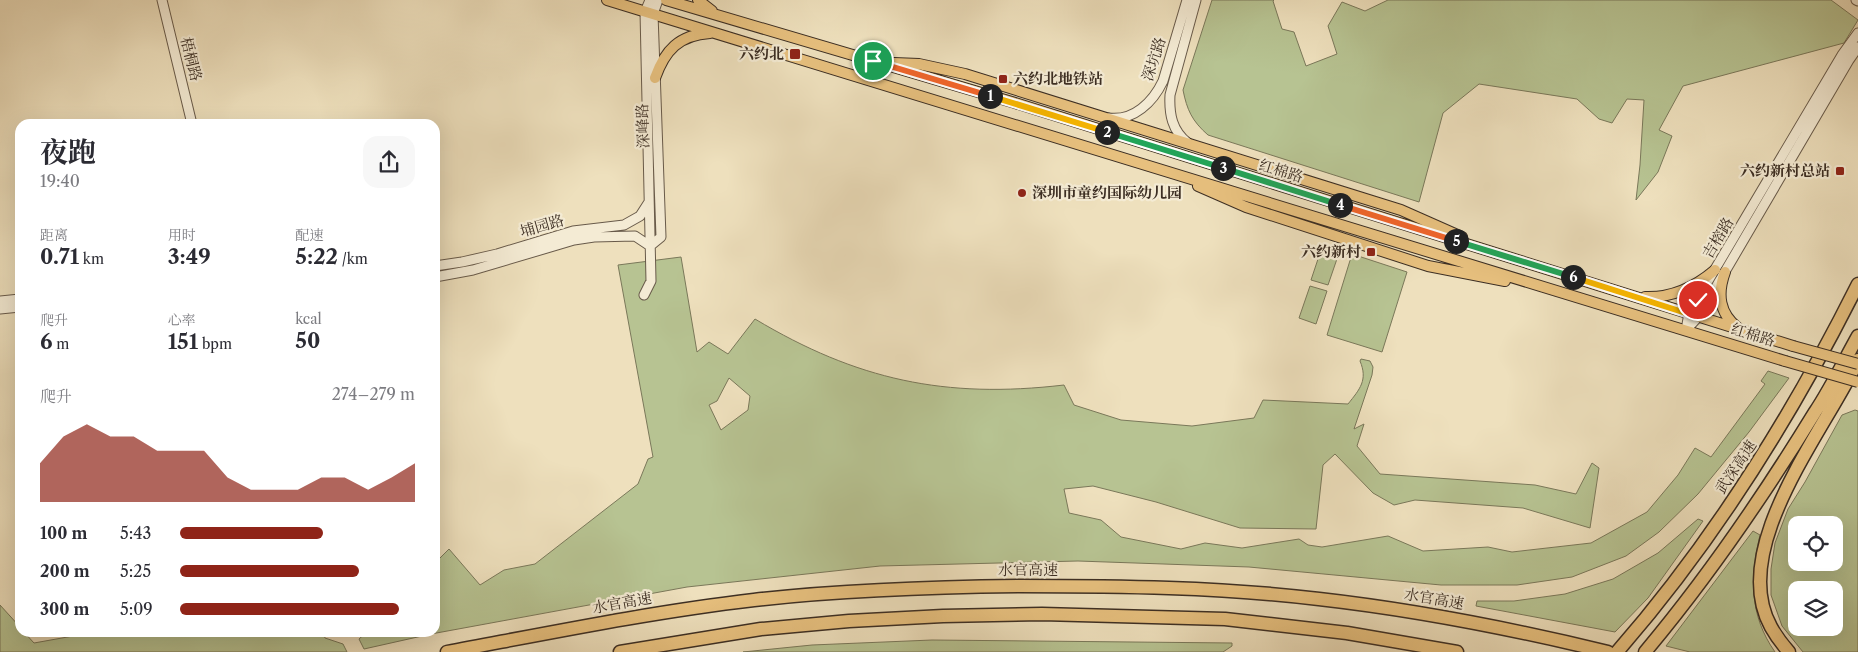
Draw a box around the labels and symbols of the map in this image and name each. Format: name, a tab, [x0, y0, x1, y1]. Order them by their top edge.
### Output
street label: 梧桐路	[177, 35, 206, 83]
street label: 深坑路	[1138, 35, 1170, 83]
pin	[852, 40, 894, 82]
place label: 六约北	[739, 44, 784, 63]
marker: 六约北	[788, 47, 802, 61]
place label: 六约北地铁站	[1013, 69, 1103, 88]
marker: 六约北地铁站	[997, 73, 1009, 85]
pin: 1	[978, 84, 1002, 108]
street label: 深峰路	[632, 103, 653, 149]
pin: 2	[1094, 120, 1120, 144]
street label: 红棉路	[1257, 155, 1305, 186]
pin: 3	[1210, 156, 1236, 180]
place label: 六约新村总站	[1740, 161, 1830, 180]
marker: 六约新村总站	[1834, 165, 1846, 177]
place label: 深圳市童约国际幼儿园	[1032, 183, 1182, 202]
marker: 深圳市童约国际幼儿园	[1016, 187, 1028, 199]
pin: 4	[1328, 192, 1352, 218]
street label: 埔园路	[518, 210, 566, 241]
street label: 吉榕路	[1698, 214, 1737, 262]
pin: 5	[1444, 228, 1468, 254]
place label: 六约新村	[1301, 242, 1361, 261]
marker: 六约新村	[1365, 246, 1377, 258]
pin: 6	[1560, 264, 1586, 290]
pin	[1677, 279, 1719, 321]
street label: 红棉路	[1729, 319, 1777, 350]
street label: 武深高速	[1711, 437, 1760, 497]
street label: 水官高速	[998, 560, 1058, 579]
street label: 水官高速	[1403, 584, 1465, 613]
street label: 水官高速	[591, 588, 653, 617]

